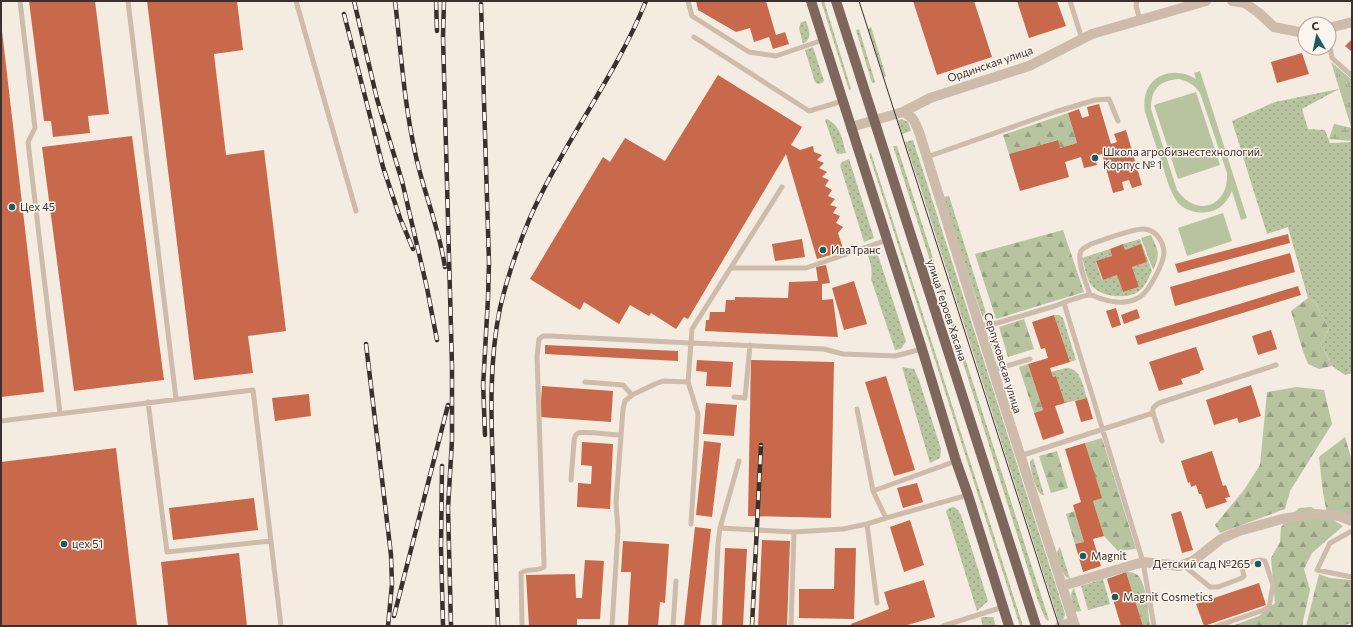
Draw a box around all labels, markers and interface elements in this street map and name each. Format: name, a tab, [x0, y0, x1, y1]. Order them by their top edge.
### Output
north arrow	[1297, 16, 1337, 56]
text: С	[1311, 19, 1321, 33]
street label: Ординская улица	[945, 43, 1034, 84]
place label: Школа агробизнестехнологий. Корпус № 1	[1103, 145, 1263, 171]
marker: Школа агробизнестехнологий. Корпус № 1	[1090, 153, 1100, 163]
place label: Цех 45	[20, 200, 55, 213]
marker: Цех 45	[7, 202, 17, 212]
place label: ИваТранс	[831, 243, 881, 256]
marker: ИваТранс	[818, 245, 828, 255]
street label: улица Героев Хасана	[925, 257, 970, 362]
street label: Серпуховская улица	[982, 311, 1025, 415]
place label: цех 51	[72, 537, 103, 550]
marker: цех 51	[59, 539, 69, 549]
place label: Magnit	[1091, 549, 1127, 562]
marker: Magnit	[1078, 551, 1088, 561]
place label: Детский сад №265	[1153, 557, 1250, 570]
marker: Детский сад №265	[1253, 559, 1263, 569]
place label: Magnit Cosmetics	[1123, 590, 1213, 603]
marker: Magnit Cosmetics	[1110, 592, 1120, 602]

